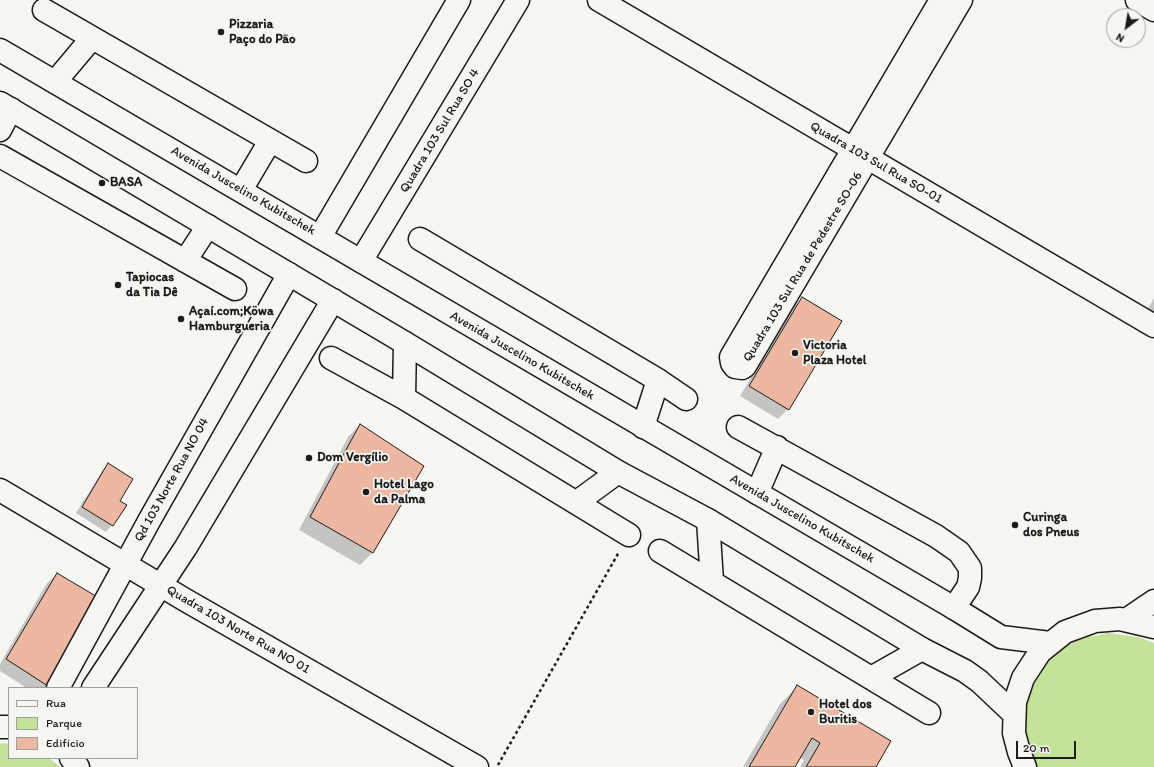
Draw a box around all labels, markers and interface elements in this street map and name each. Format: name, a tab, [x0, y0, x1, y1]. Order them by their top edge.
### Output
north arrow	[1106, 8, 1146, 48]
place label: Pizzaria Paço do Pão	[229, 17, 296, 48]
marker: Pizzaria Paço do Pão	[216, 27, 226, 37]
text: N	[1114, 30, 1127, 45]
street label: Quadra 103 Sul Rua SO 4	[397, 66, 483, 196]
street label: Quadra 103 Sul Rua SO-01	[807, 119, 945, 207]
street label: Avenida Juscelino Kubitschek	[168, 143, 318, 239]
street label: Quadra 103 Sul Rua de Pedestre SO-06	[740, 169, 866, 365]
place label: BASA	[110, 175, 142, 191]
marker: BASA	[97, 178, 107, 188]
place label: Tapiocas da Tia Dê	[126, 270, 178, 301]
marker: Tapiocas da Tia Dê	[113, 280, 123, 290]
place label: Açaí.com;Köwa Hamburgueria	[189, 304, 274, 335]
street label: Avenida Juscelino Kubitschek	[447, 308, 597, 404]
marker: Açaí.com;Köwa Hamburgueria	[176, 314, 186, 324]
place label: Victoria Plaza Hotel	[803, 338, 866, 369]
marker: Victoria Plaza Hotel	[790, 348, 800, 358]
street label: Qd 103 Norte Rua NO 04	[131, 415, 213, 545]
place label: Dom Vergílio	[317, 450, 388, 466]
marker: Dom Vergílio	[304, 453, 314, 463]
street label: Avenida Juscelino Kubitschek	[727, 471, 877, 567]
place label: Hotel Lago da Palma	[374, 477, 434, 508]
marker: Hotel Lago da Palma	[361, 487, 371, 497]
place label: Curinga dos Pneus	[1023, 510, 1079, 541]
marker: Curinga dos Pneus	[1010, 520, 1020, 530]
street label: Quadra 103 Norte Rua NO 01	[164, 583, 312, 677]
legend	[8, 687, 138, 759]
text: Rua	[46, 696, 66, 710]
place label: Hotel dos Buritis	[819, 697, 872, 728]
marker: Hotel dos Buritis	[806, 707, 816, 717]
text: Parque	[46, 716, 82, 730]
scale bar	[1018, 733, 1078, 759]
text: Edifício	[46, 736, 85, 750]
text: 20 m	[1023, 741, 1050, 755]

